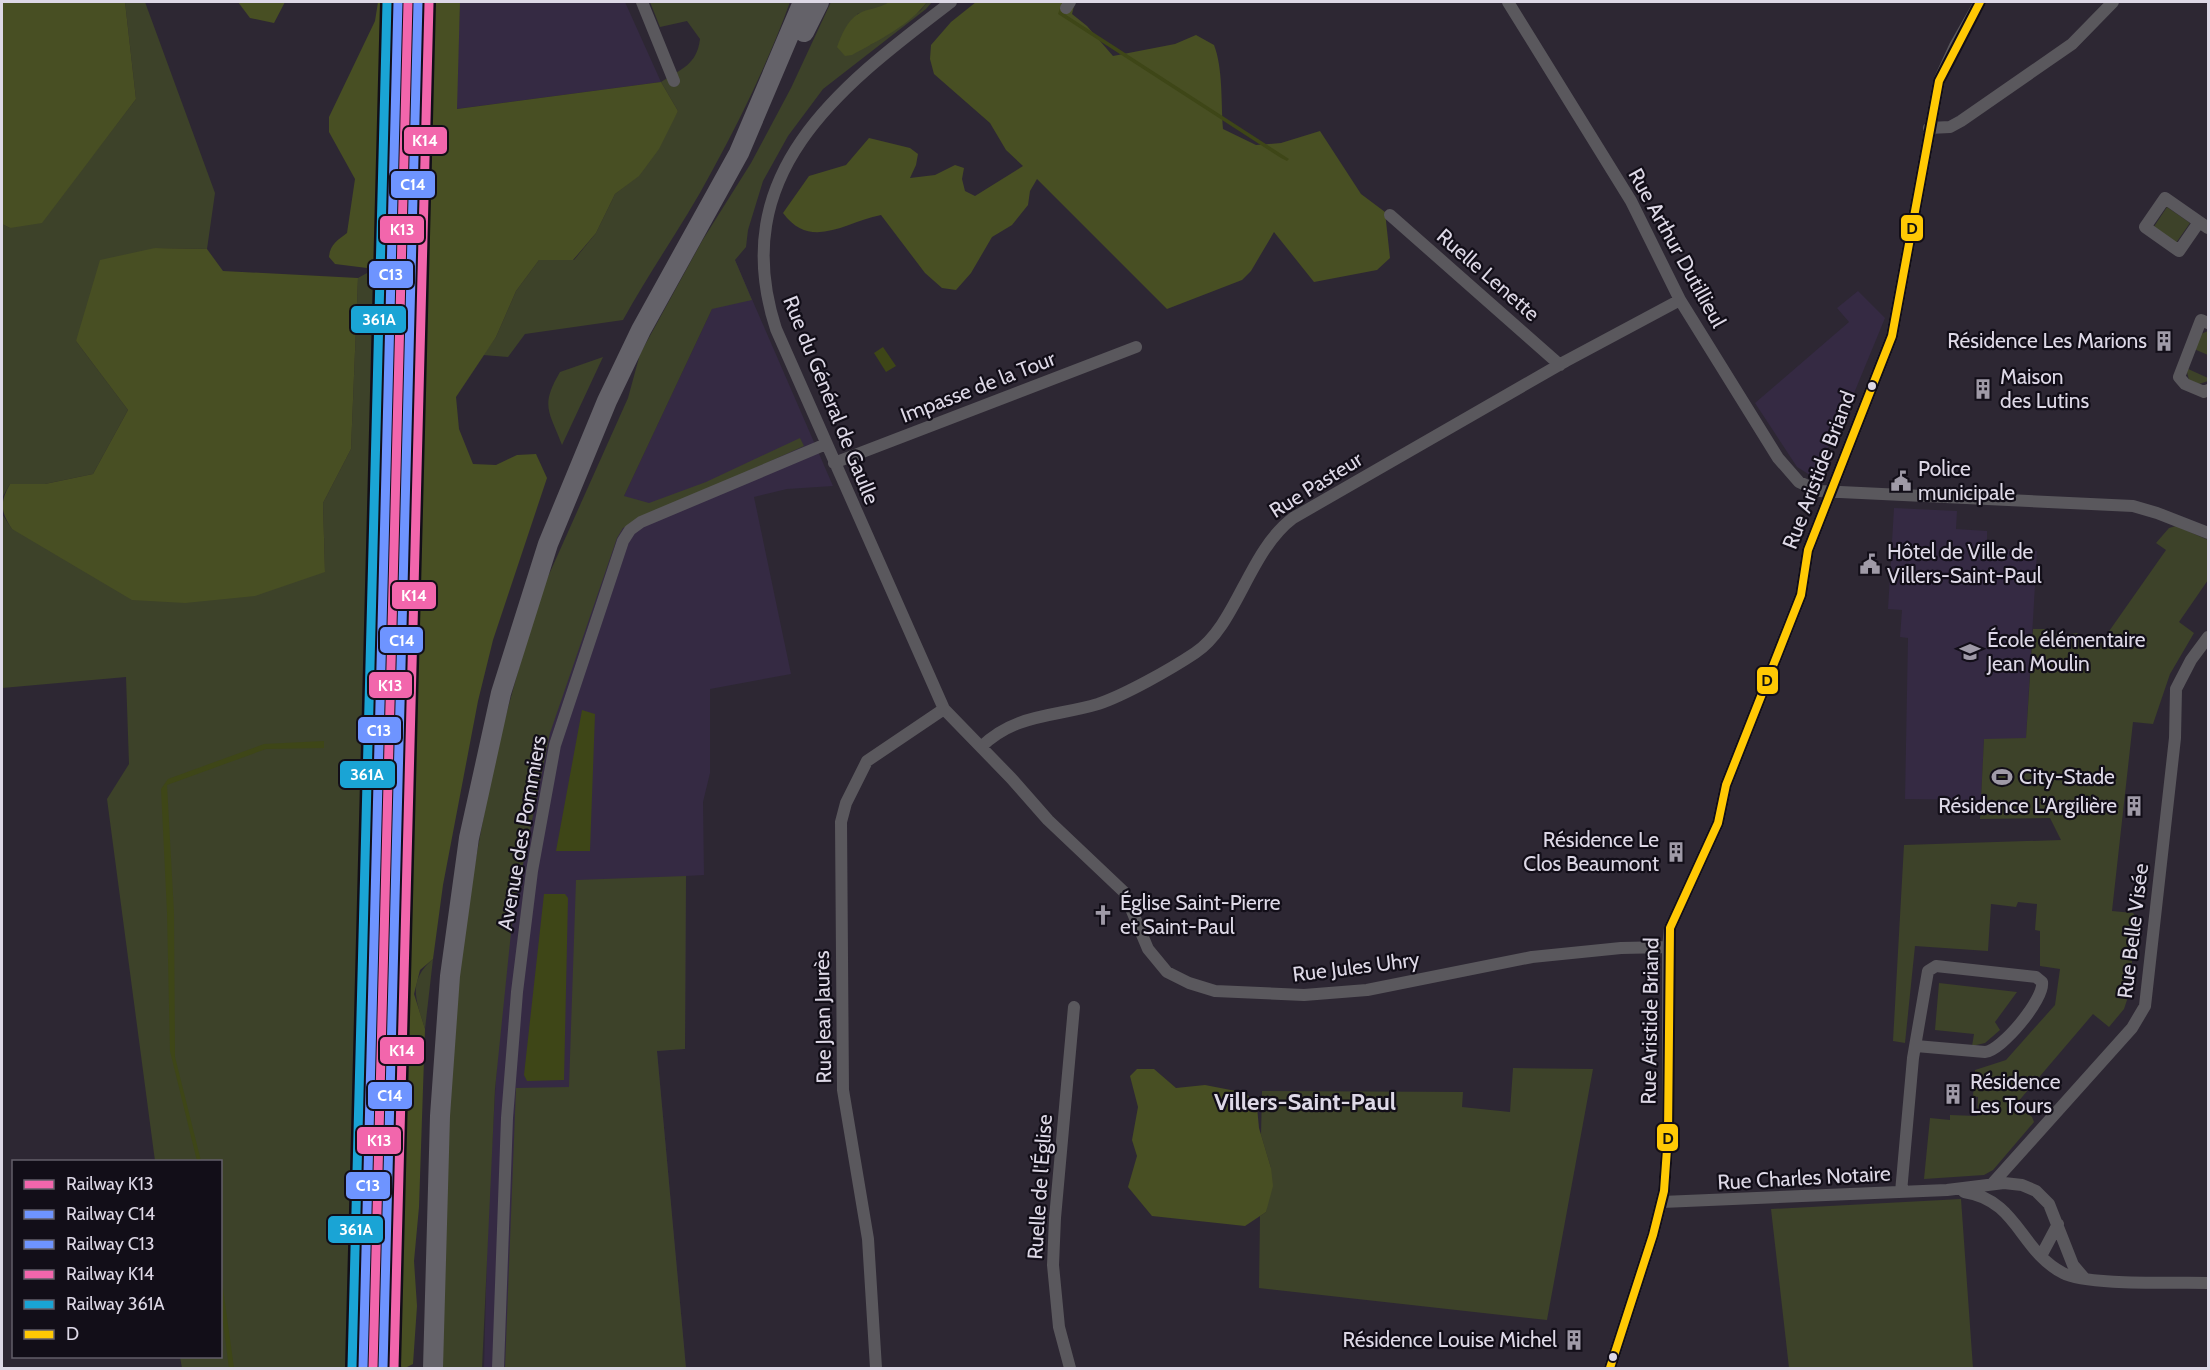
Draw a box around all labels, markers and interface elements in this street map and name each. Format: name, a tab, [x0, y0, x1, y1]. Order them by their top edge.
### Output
line badge: K14	[403, 126, 448, 155]
text: K14	[412, 131, 438, 150]
street label: Rue Arthur Dutillieul	[1623, 164, 1732, 332]
line badge: C14	[390, 170, 436, 199]
text: C14	[400, 175, 426, 194]
line badge: D	[1900, 214, 1924, 242]
line badge: K13	[379, 215, 425, 244]
text: D	[1906, 219, 1918, 238]
text: K13	[390, 220, 414, 239]
street label: Ruelle Lenette	[1432, 223, 1545, 326]
line badge: C13	[368, 260, 414, 289]
text: C13	[379, 265, 403, 284]
street label: Rue du Général de Gaulle	[778, 292, 885, 508]
line badge: 361A	[350, 305, 407, 334]
text: 361A	[362, 310, 396, 329]
place label: Résidence Les Marions	[1947, 328, 2147, 353]
building icon: Résidence Les Marions	[2152, 329, 2176, 353]
street label: Impasse de la Tour	[897, 345, 1059, 428]
place label: Maison des Lutins	[2000, 364, 2089, 413]
building icon: Maison des Lutins	[1971, 377, 1995, 401]
unlabelled marker	[1866, 380, 1878, 392]
street label: Rue Aristide Briand	[1777, 387, 1860, 552]
street label: Rue Pasteur	[1265, 446, 1367, 523]
place label: Police municipale	[1918, 456, 2015, 505]
public building icon: Police municipale	[1889, 469, 1913, 493]
place label: Hôtel de Ville de Villers-Saint-Paul	[1887, 539, 2042, 588]
public building icon: Hôtel de Ville de Villers-Saint-Paul	[1858, 552, 1882, 576]
line badge: K14	[391, 581, 437, 610]
text: K14	[401, 586, 427, 605]
line badge: C14	[379, 626, 424, 654]
place label: École élémentaire Jean Moulin	[1986, 627, 2146, 676]
text: C14	[389, 631, 415, 650]
school or university icon: École élémentaire Jean Moulin	[1958, 640, 1982, 664]
line badge: D	[1756, 666, 1779, 695]
line badge: K13	[368, 671, 413, 699]
text: D	[1761, 671, 1773, 690]
text: K13	[378, 676, 402, 695]
line badge: C13	[357, 716, 402, 744]
text: C13	[367, 721, 391, 740]
street label: Avenue des Pommiers	[492, 733, 551, 932]
line badge: 361A	[339, 760, 396, 789]
place label: City-Stade	[2019, 764, 2115, 789]
text: 361A	[350, 765, 384, 784]
sports icon: City-Stade	[1990, 765, 2014, 789]
place label: Résidence L’Argilière	[1938, 793, 2117, 818]
building icon: Résidence L’Argilière	[2122, 794, 2146, 818]
place label: Résidence Le Clos Beaumont	[1523, 827, 1659, 876]
building icon: Résidence Le Clos Beaumont	[1664, 840, 1688, 864]
street label: Rue Belle Visée	[2112, 862, 2153, 1000]
place label: Église Saint-Pierre et Saint-Paul	[1120, 890, 1281, 939]
church icon: Église Saint-Pierre et Saint-Paul	[1091, 903, 1115, 927]
street label: Rue Aristide Briand	[1636, 937, 1663, 1105]
street label: Rue Jules Uhry	[1291, 946, 1421, 987]
street label: Rue Jean Jaurès	[809, 950, 836, 1084]
line badge: K14	[379, 1036, 425, 1065]
text: K14	[389, 1041, 415, 1060]
place label: Résidence Les Tours	[1970, 1069, 2061, 1118]
line badge: C14	[367, 1081, 413, 1110]
building icon: Résidence Les Tours	[1941, 1082, 1965, 1106]
text: C14	[377, 1086, 403, 1105]
district label: Villers-Saint-Paul	[1214, 1087, 1396, 1116]
street label: Ruelle de l'Église	[1022, 1113, 1057, 1260]
line badge: D	[1656, 1123, 1679, 1152]
line badge: K13	[356, 1126, 402, 1155]
text: D	[1662, 1129, 1674, 1148]
text: K13	[367, 1131, 391, 1150]
legend	[12, 1160, 222, 1358]
street label: Rue Charles Notaire	[1717, 1160, 1892, 1195]
line badge: C13	[345, 1171, 391, 1200]
text: Railway K13	[66, 1173, 154, 1195]
text: C13	[356, 1176, 380, 1195]
text: Railway C14	[66, 1203, 155, 1225]
line badge: 361A	[327, 1215, 384, 1244]
text: 361A	[339, 1220, 373, 1239]
text: Railway C13	[66, 1233, 154, 1255]
text: Railway K14	[66, 1263, 154, 1285]
text: Railway 361A	[66, 1293, 165, 1315]
text: D	[66, 1323, 79, 1345]
place label: Résidence Louise Michel	[1342, 1327, 1557, 1352]
building icon: Résidence Louise Michel	[1562, 1328, 1586, 1352]
unlabelled marker	[1607, 1351, 1619, 1363]

